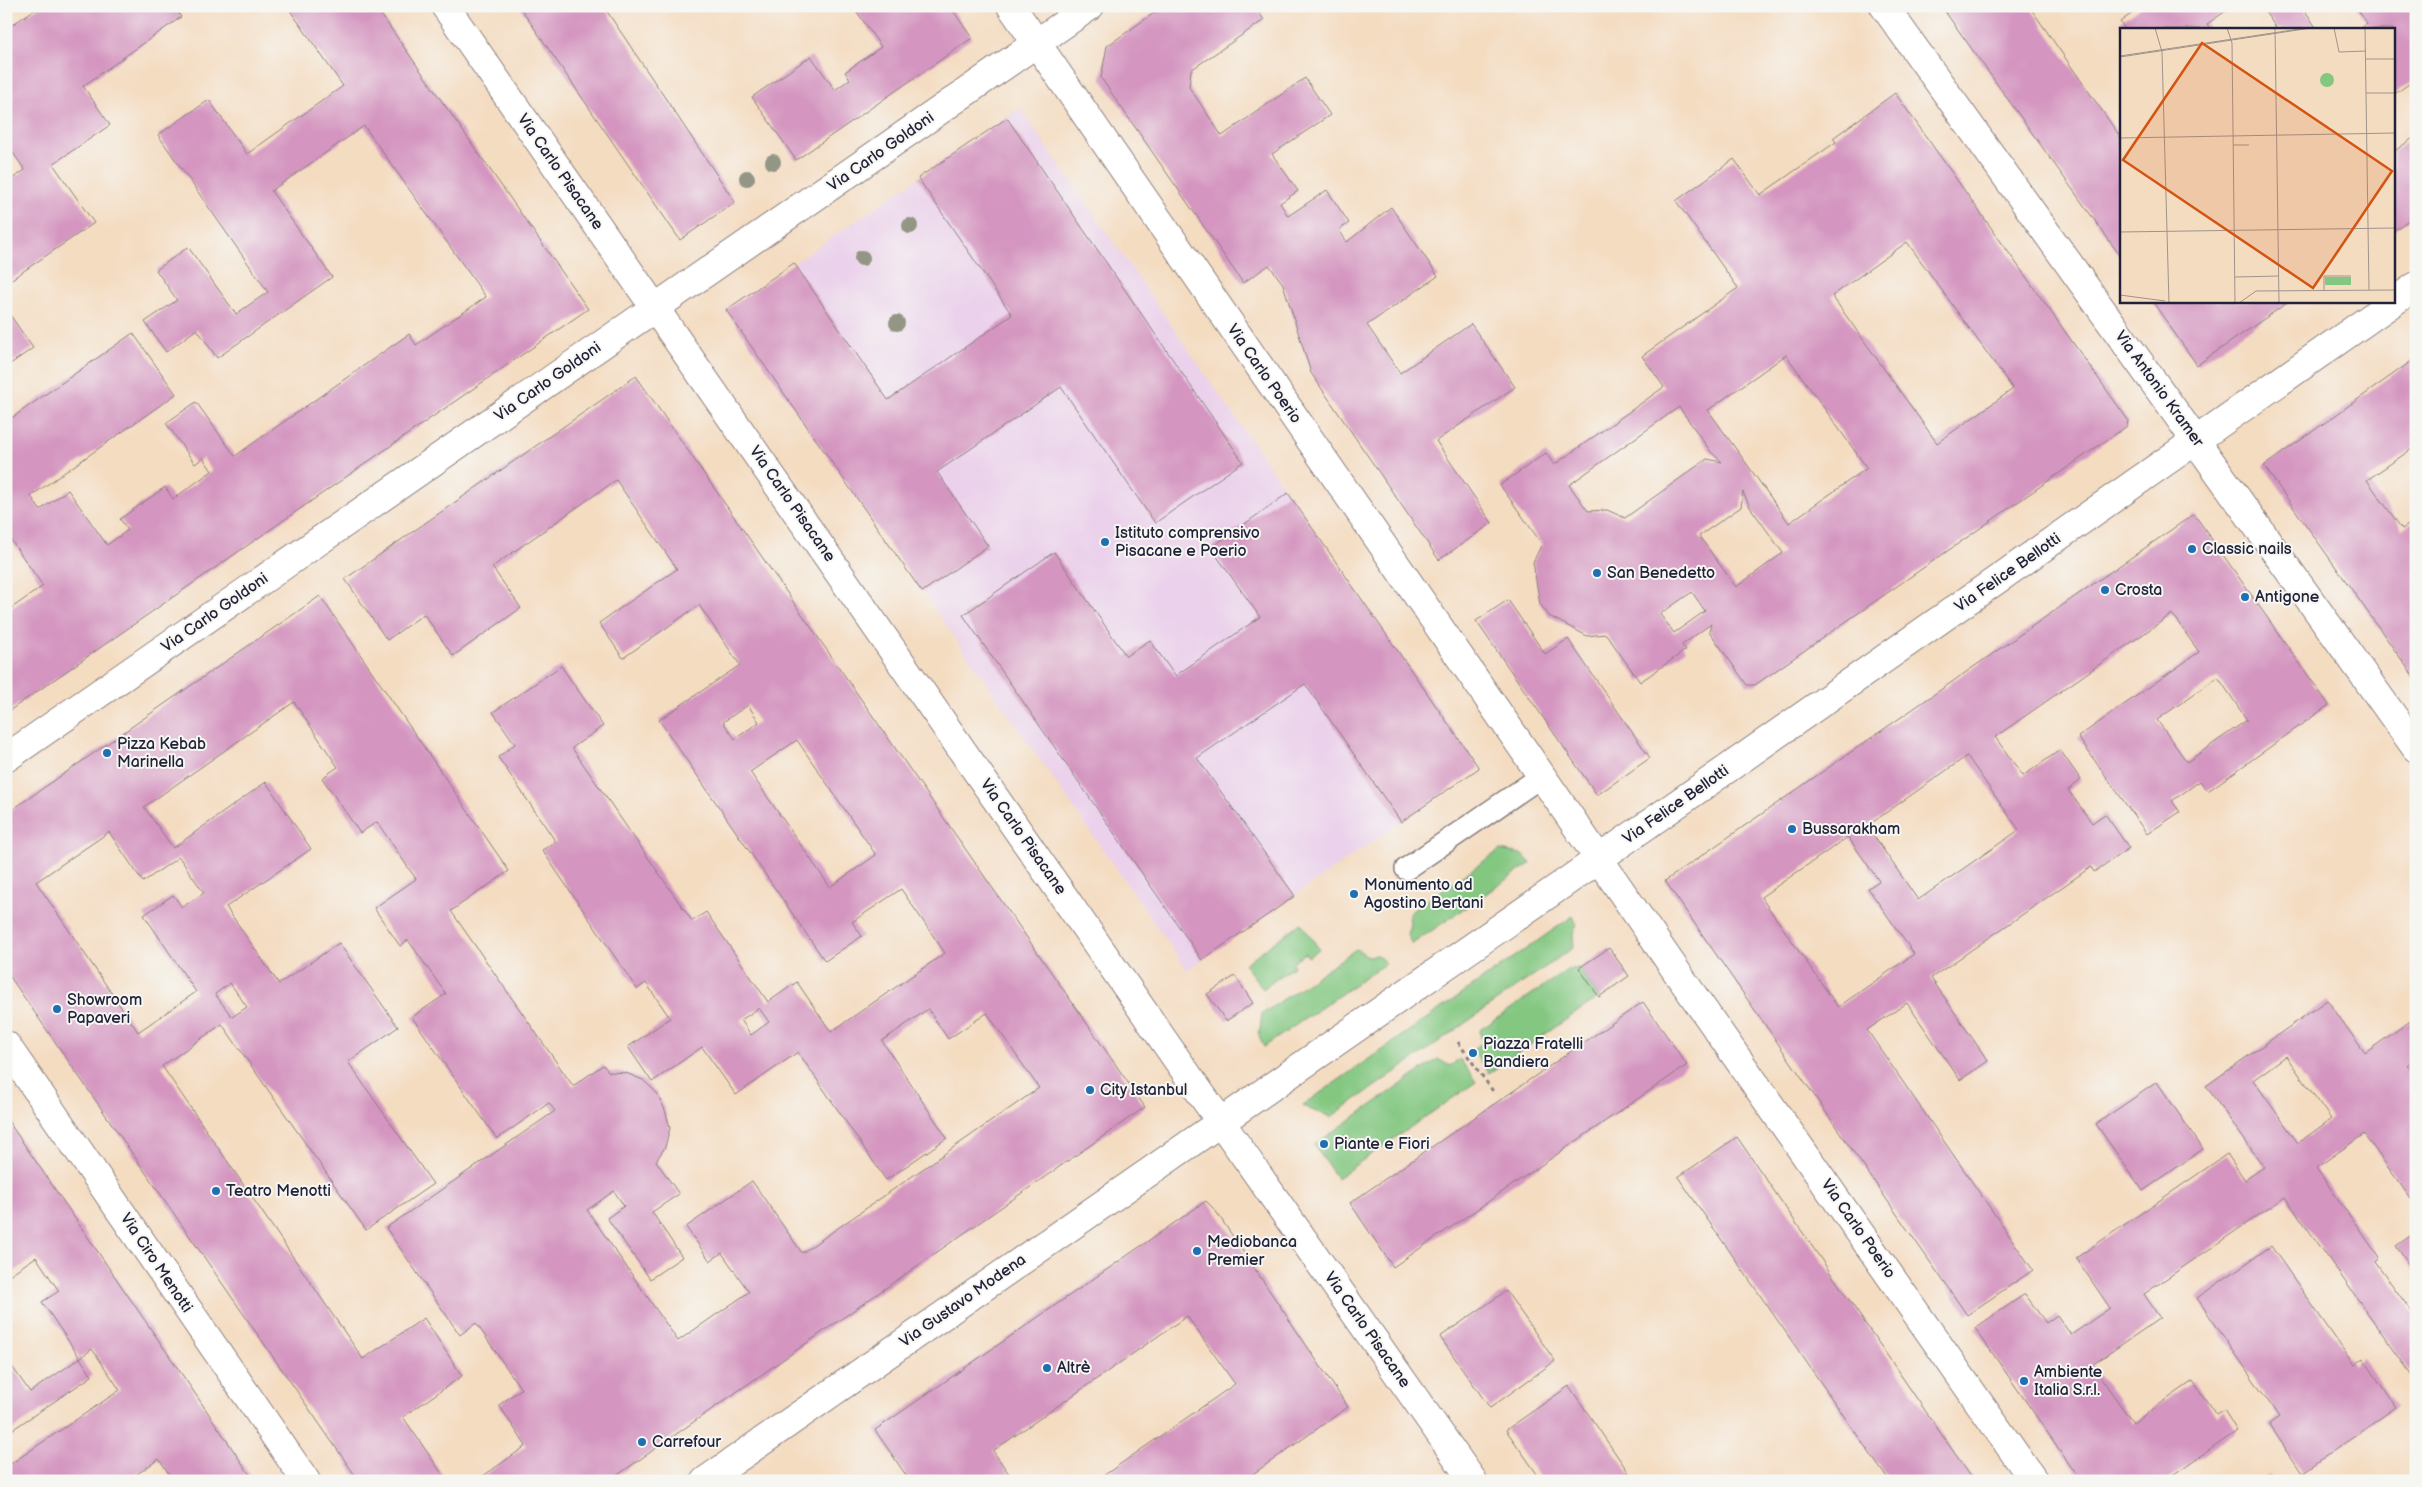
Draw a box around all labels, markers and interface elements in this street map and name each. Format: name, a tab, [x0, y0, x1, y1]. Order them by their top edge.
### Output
inset map	[2120, 28, 2394, 302]
street label: Via Carlo Goldoni	[824, 108, 938, 196]
street label: Via Carlo Pisacane	[513, 110, 607, 234]
street label: Via Carlo Poerio	[1223, 321, 1305, 427]
street label: Via Antonio Kramer	[2111, 327, 2208, 451]
street label: Via Carlo Goldoni	[491, 338, 605, 426]
street label: Via Carlo Pisacane	[745, 442, 839, 566]
place label: Istituto comprensivo Pisacane e Poerio	[1115, 524, 1260, 561]
street label: Via Felice Bellotti	[1951, 529, 2065, 617]
marker: Istituto comprensivo Pisacane e Poerio	[1099, 536, 1111, 548]
place label: Classic nails	[2202, 540, 2292, 559]
marker: Classic nails	[2186, 543, 2198, 555]
place label: San Benedetto	[1607, 564, 1715, 583]
marker: San Benedetto	[1591, 567, 1603, 579]
street label: Via Carlo Goldoni	[158, 569, 272, 657]
place label: Crosta	[2115, 581, 2162, 600]
marker: Crosta	[2099, 584, 2111, 596]
place label: Antigone	[2255, 588, 2320, 607]
marker: Antigone	[2239, 591, 2251, 603]
place label: Pizza Kebab Marinella	[117, 735, 206, 772]
marker: Pizza Kebab Marinella	[101, 747, 113, 759]
street label: Via Felice Bellotti	[1619, 761, 1733, 849]
street label: Via Carlo Pisacane	[976, 775, 1070, 899]
place label: Bussarakham	[1802, 820, 1900, 839]
marker: Bussarakham	[1786, 823, 1798, 835]
place label: Monumento ad Agostino Bertani	[1364, 876, 1483, 913]
marker: Monumento ad Agostino Bertani	[1348, 888, 1360, 900]
place label: Showroom Papaveri	[67, 991, 142, 1028]
marker: Showroom Papaveri	[51, 1003, 63, 1015]
place label: Piazza Fratelli Bandiera	[1483, 1035, 1583, 1072]
marker: Piazza Fratelli Bandiera	[1467, 1047, 1479, 1059]
place label: City Istanbul	[1100, 1081, 1187, 1100]
marker: City Istanbul	[1084, 1084, 1096, 1096]
place label: Piante e Fiori	[1334, 1135, 1430, 1154]
marker: Piante e Fiori	[1318, 1138, 1330, 1150]
street label: Via Carlo Poerio	[1817, 1176, 1899, 1282]
place label: Teatro Menotti	[226, 1182, 331, 1201]
marker: Teatro Menotti	[210, 1185, 222, 1197]
street label: Via Ciro Menotti	[116, 1210, 196, 1316]
place label: Mediobanca Premier	[1207, 1233, 1297, 1270]
marker: Mediobanca Premier	[1191, 1245, 1203, 1257]
street label: Via Gustavo Modena	[896, 1250, 1030, 1352]
street label: Via Carlo Pisacane	[1320, 1268, 1414, 1392]
place label: Altrè	[1057, 1359, 1091, 1378]
marker: Altrè	[1041, 1362, 1053, 1374]
place label: Ambiente Italia S.r.l.	[2034, 1363, 2103, 1400]
marker: Ambiente Italia S.r.l.	[2018, 1375, 2030, 1387]
place label: Carrefour	[652, 1433, 721, 1452]
marker: Carrefour	[636, 1436, 648, 1448]

